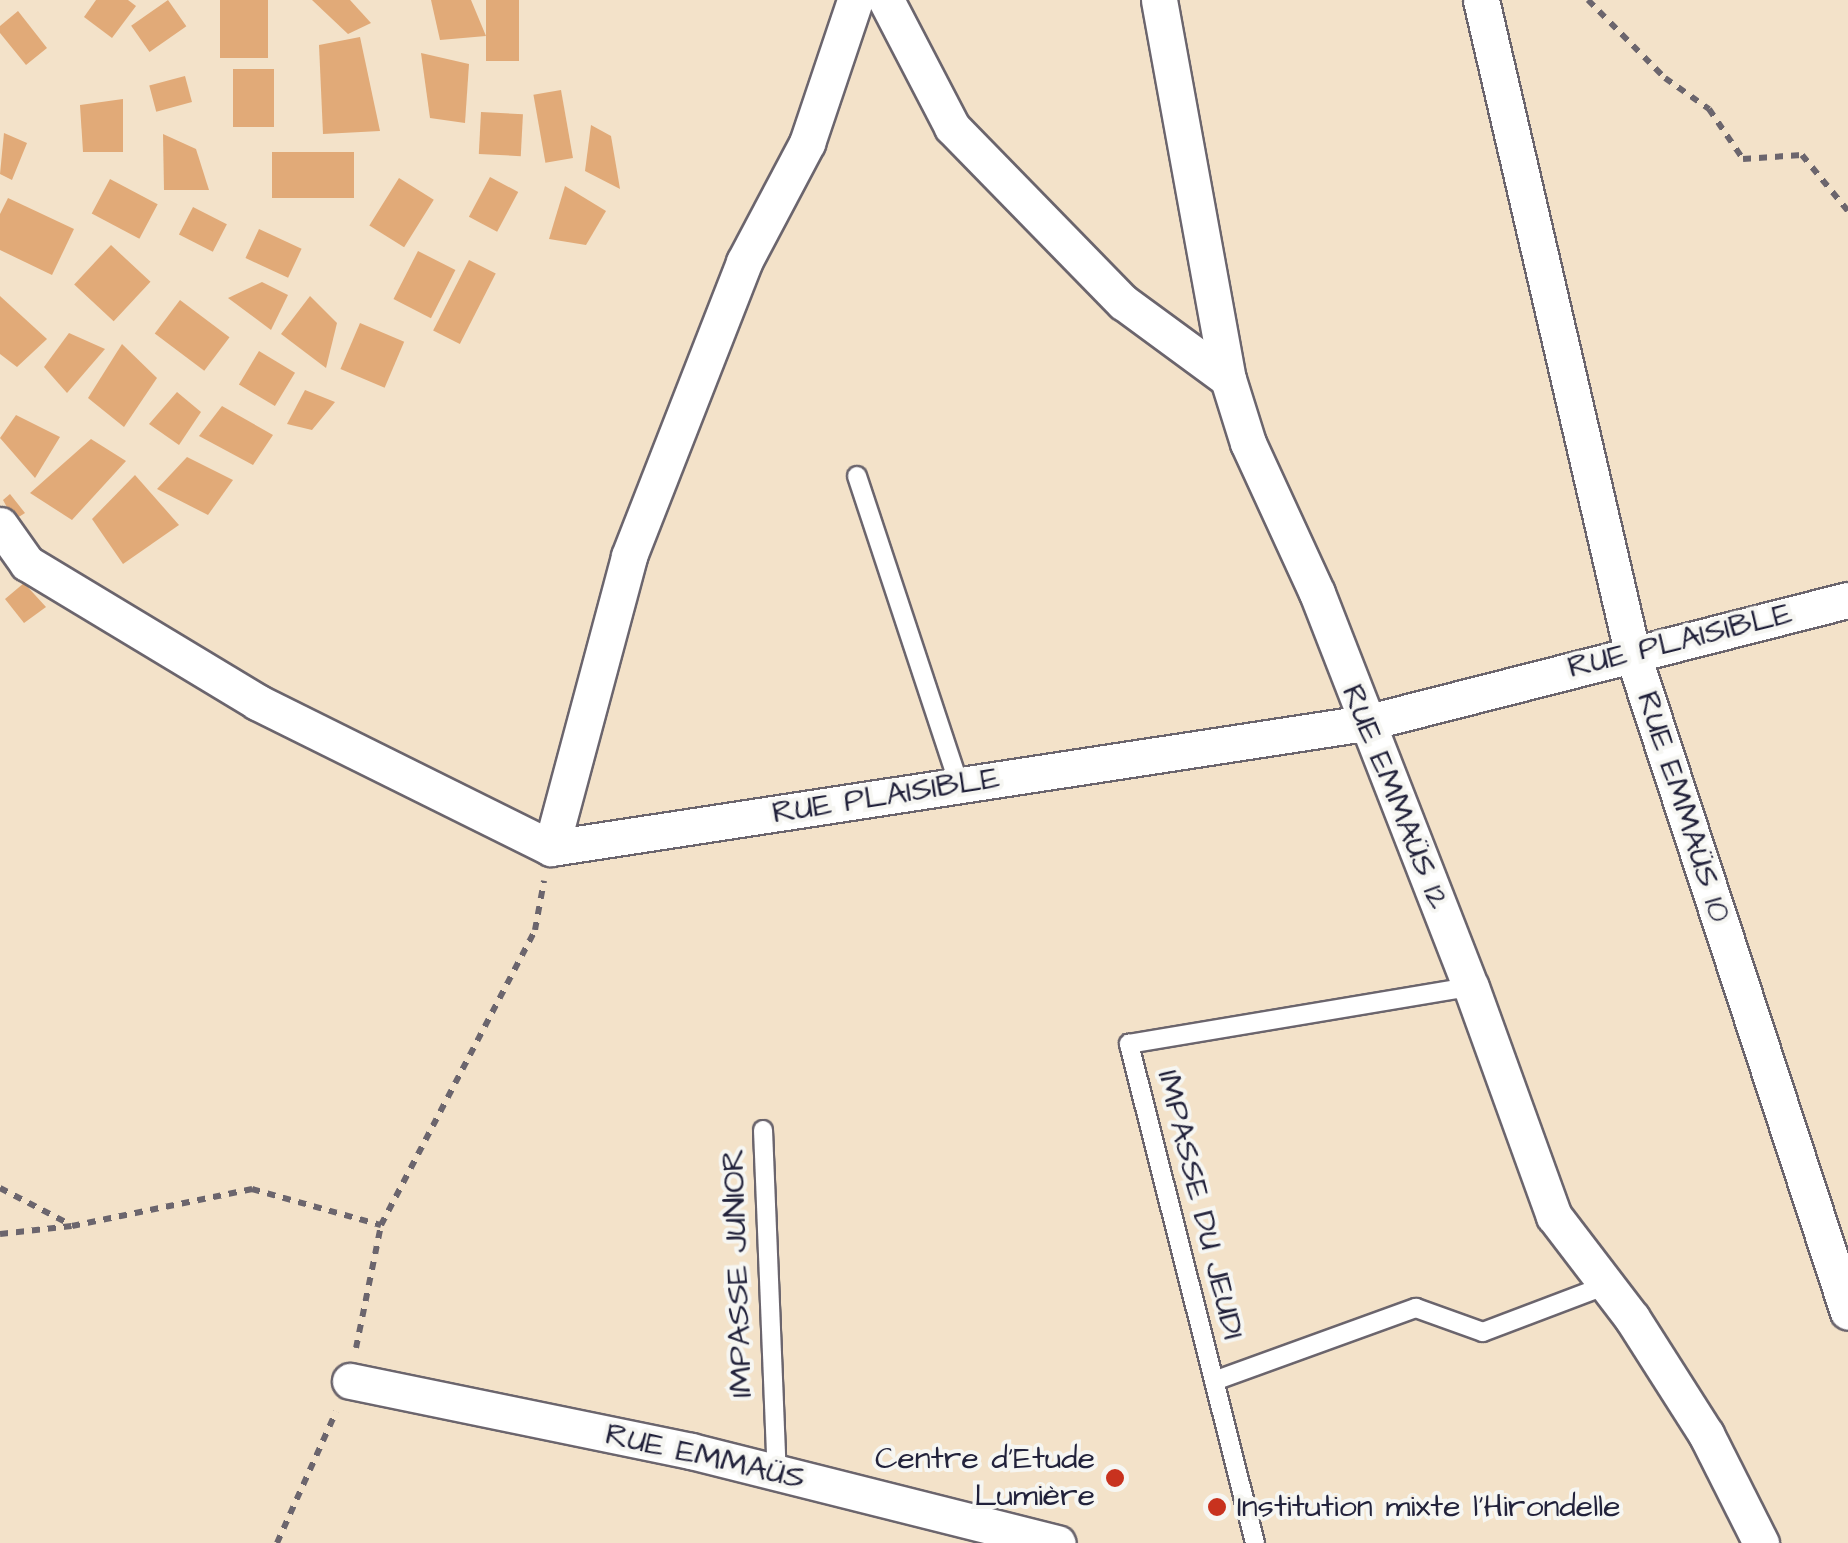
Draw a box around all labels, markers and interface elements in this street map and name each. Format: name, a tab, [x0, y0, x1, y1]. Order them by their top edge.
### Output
street label: RUE PLAISIBLE	[1564, 595, 1796, 687]
street label: RUE EMMAÜS 12	[1332, 679, 1458, 915]
street label: RUE EMMAÜS 10	[1628, 687, 1738, 927]
street label: RUE PLAISIBLE	[770, 759, 1002, 833]
street label: IMPASSE DU JEUDI	[1148, 1066, 1252, 1344]
street label: IMPASSE JUNIOR	[714, 1148, 762, 1398]
street label: RUE EMMAÜS	[602, 1415, 808, 1499]
place label: Centre d'Etude Lumière	[875, 1441, 1095, 1516]
marker: Centre d'Etude Lumière	[1104, 1467, 1126, 1489]
place label: Institution mixte l'Hirondelle	[1237, 1488, 1621, 1526]
marker: Institution mixte l'Hirondelle	[1206, 1496, 1228, 1518]

